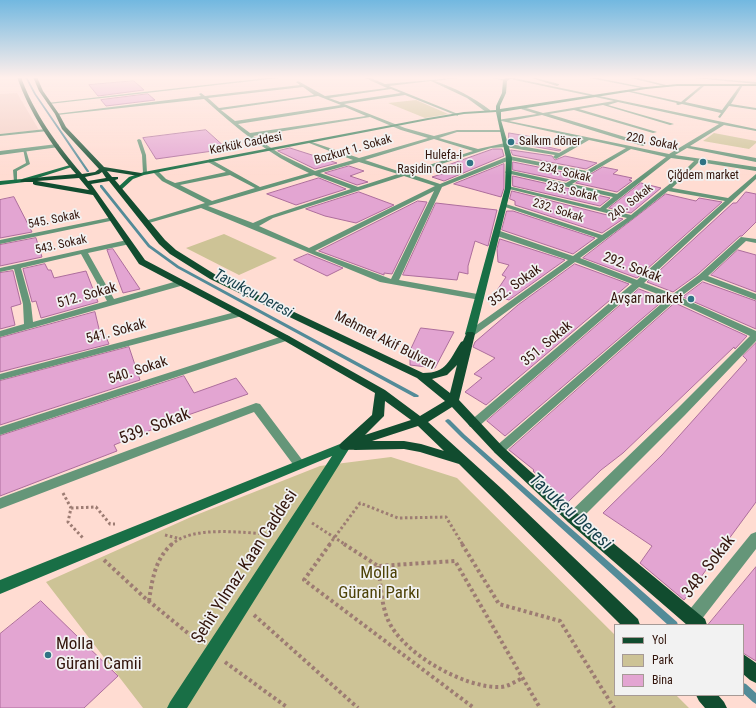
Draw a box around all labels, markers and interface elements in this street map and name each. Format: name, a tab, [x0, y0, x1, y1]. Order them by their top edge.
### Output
street label: Kerkük Caddesi	[209, 130, 283, 158]
street label: 220. Sokak	[625, 130, 679, 154]
street label: Bozkurt 1. Sokak	[313, 132, 393, 168]
place label: Salkım döner	[519, 135, 581, 149]
marker: Salkım döner	[506, 137, 516, 147]
place label: Hulefa-i Raşidin Camii	[397, 149, 462, 177]
marker: Çiğdem market	[698, 157, 708, 167]
marker: Hulefa-i Raşidin Camii	[465, 158, 475, 168]
street label: 234. Sokak	[538, 160, 592, 186]
place label: Çiğdem market	[667, 169, 739, 183]
street label: 233. Sokak	[545, 179, 599, 205]
street label: 240. Sokak	[606, 181, 656, 225]
street label: 232. Sokak	[531, 196, 585, 226]
street label: 545. Sokak	[27, 208, 81, 232]
street label: 543. Sokak	[34, 232, 88, 258]
street label: 292. Sokak	[600, 249, 664, 287]
street label: 352. Sokak	[485, 261, 545, 311]
water label: Tavukçu Deresi	[211, 266, 295, 322]
street label: 512. Sokak	[55, 279, 119, 313]
place label: Avşar market	[610, 291, 683, 307]
marker: Avşar market	[686, 294, 696, 304]
street label: Mehmet Akif Bulvarı	[332, 308, 438, 374]
street label: 541. Sokak	[84, 316, 148, 348]
street label: 351. Sokak	[518, 318, 576, 370]
street label: 540. Sokak	[106, 354, 170, 388]
street label: 539. Sokak	[117, 404, 193, 450]
water label: Tavukçu Deresi	[524, 469, 616, 555]
street label: Şehit Yılmaz Kaan Caddesi	[188, 486, 302, 648]
street label: 348. Sokak	[678, 531, 740, 603]
park label: Molla Gürani Parkı	[338, 564, 420, 604]
legend	[614, 624, 744, 696]
text: Yol	[652, 633, 667, 647]
place label: Molla Gürani Camii	[56, 635, 142, 675]
marker: Molla Gürani Camii	[43, 650, 53, 660]
text: Park	[652, 653, 673, 667]
text: Bina	[652, 673, 673, 687]

